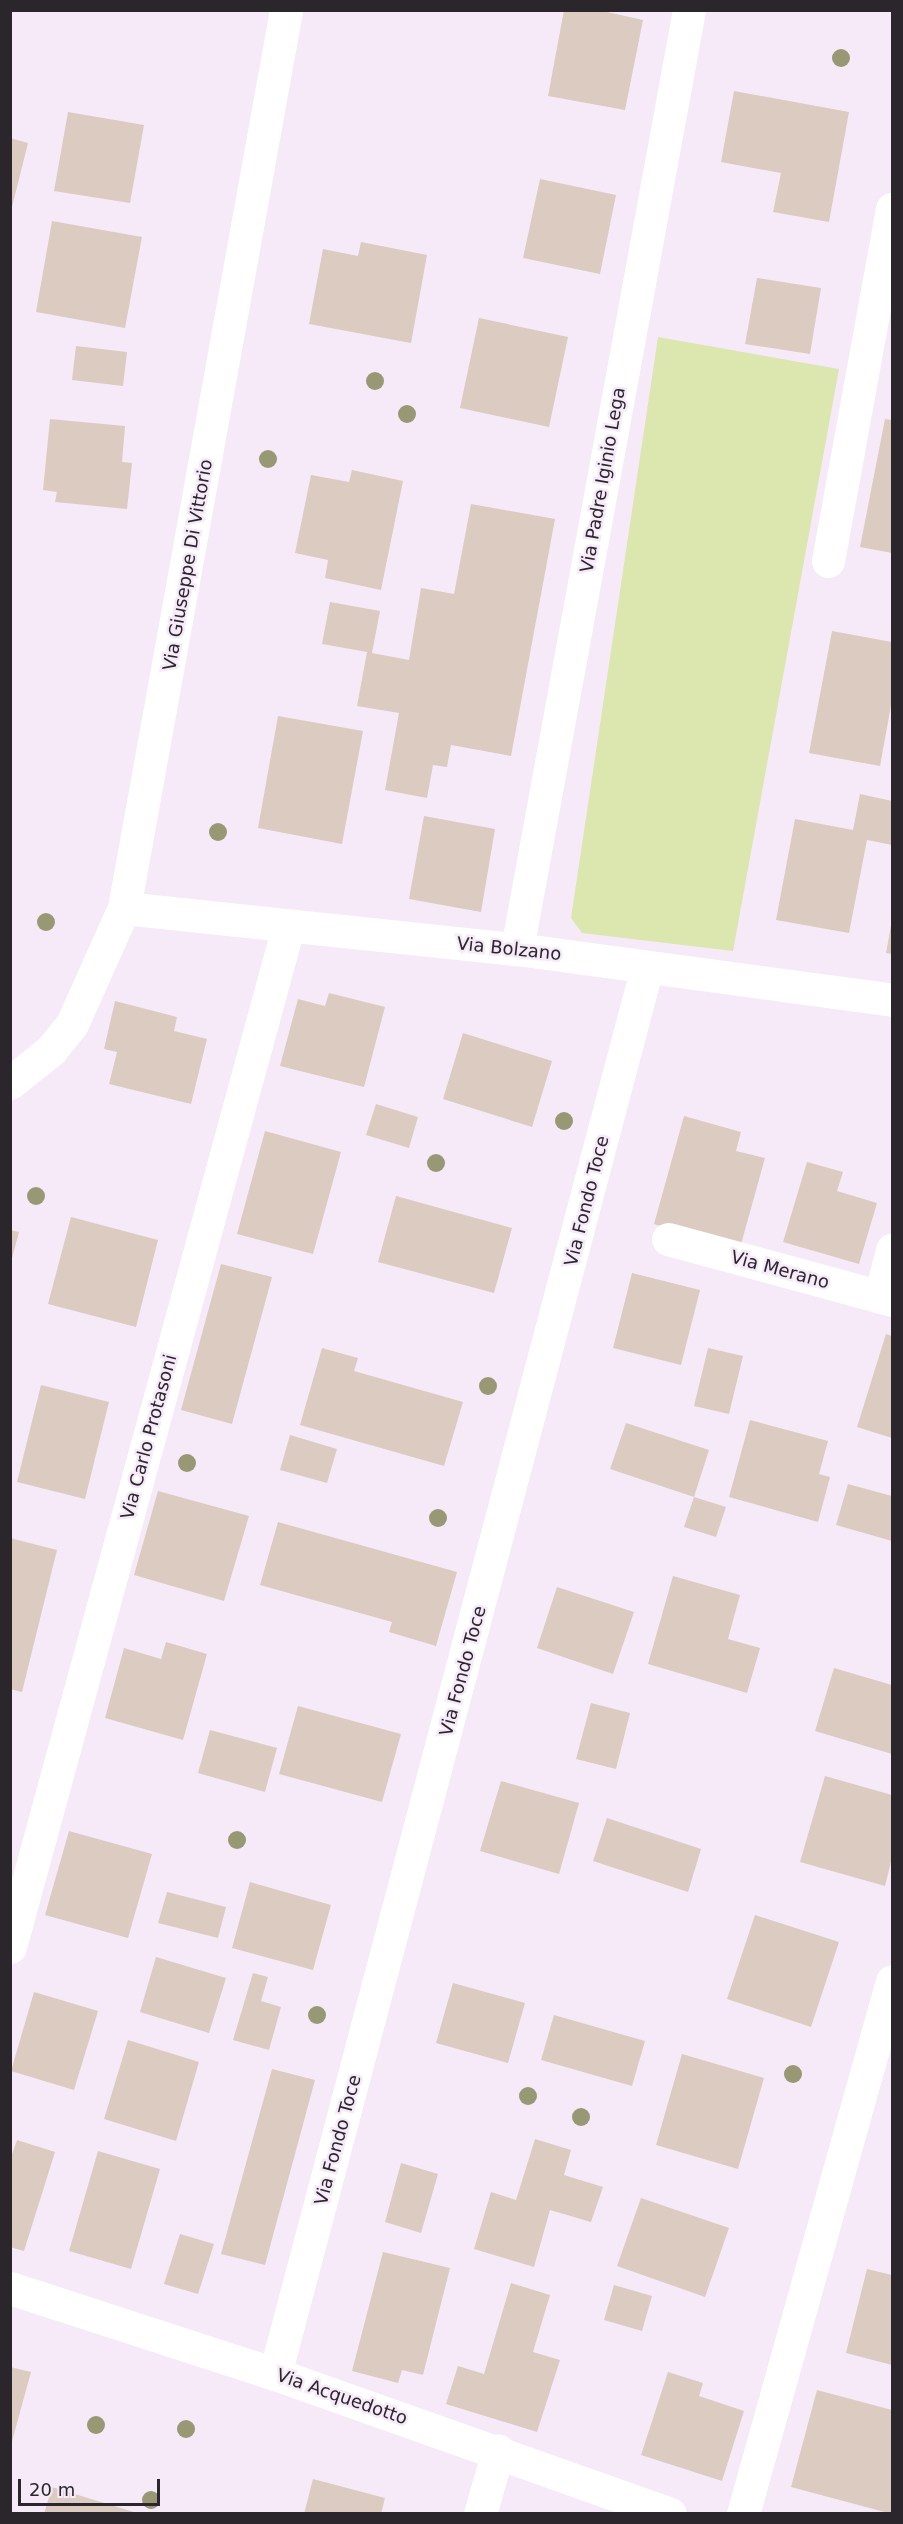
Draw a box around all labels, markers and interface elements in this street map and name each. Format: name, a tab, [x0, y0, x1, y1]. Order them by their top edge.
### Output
street label: Via Padre Iginio Lega	[576, 386, 630, 574]
street label: Via Giuseppe Di Vittorio	[159, 458, 217, 672]
street label: Via Bolzano	[456, 933, 562, 965]
street label: Via Fondo Toce	[560, 1133, 614, 1269]
street label: Via Merano	[728, 1246, 832, 1294]
street label: Via Carlo Protasoni	[117, 1352, 181, 1522]
street label: Via Fondo Toce	[435, 1604, 491, 1738]
street label: Via Fondo Toce	[310, 2073, 366, 2207]
street label: Via Acquedotto	[274, 2364, 410, 2430]
scale bar	[21, 2467, 164, 2505]
text: 20 m	[29, 2479, 75, 2500]

